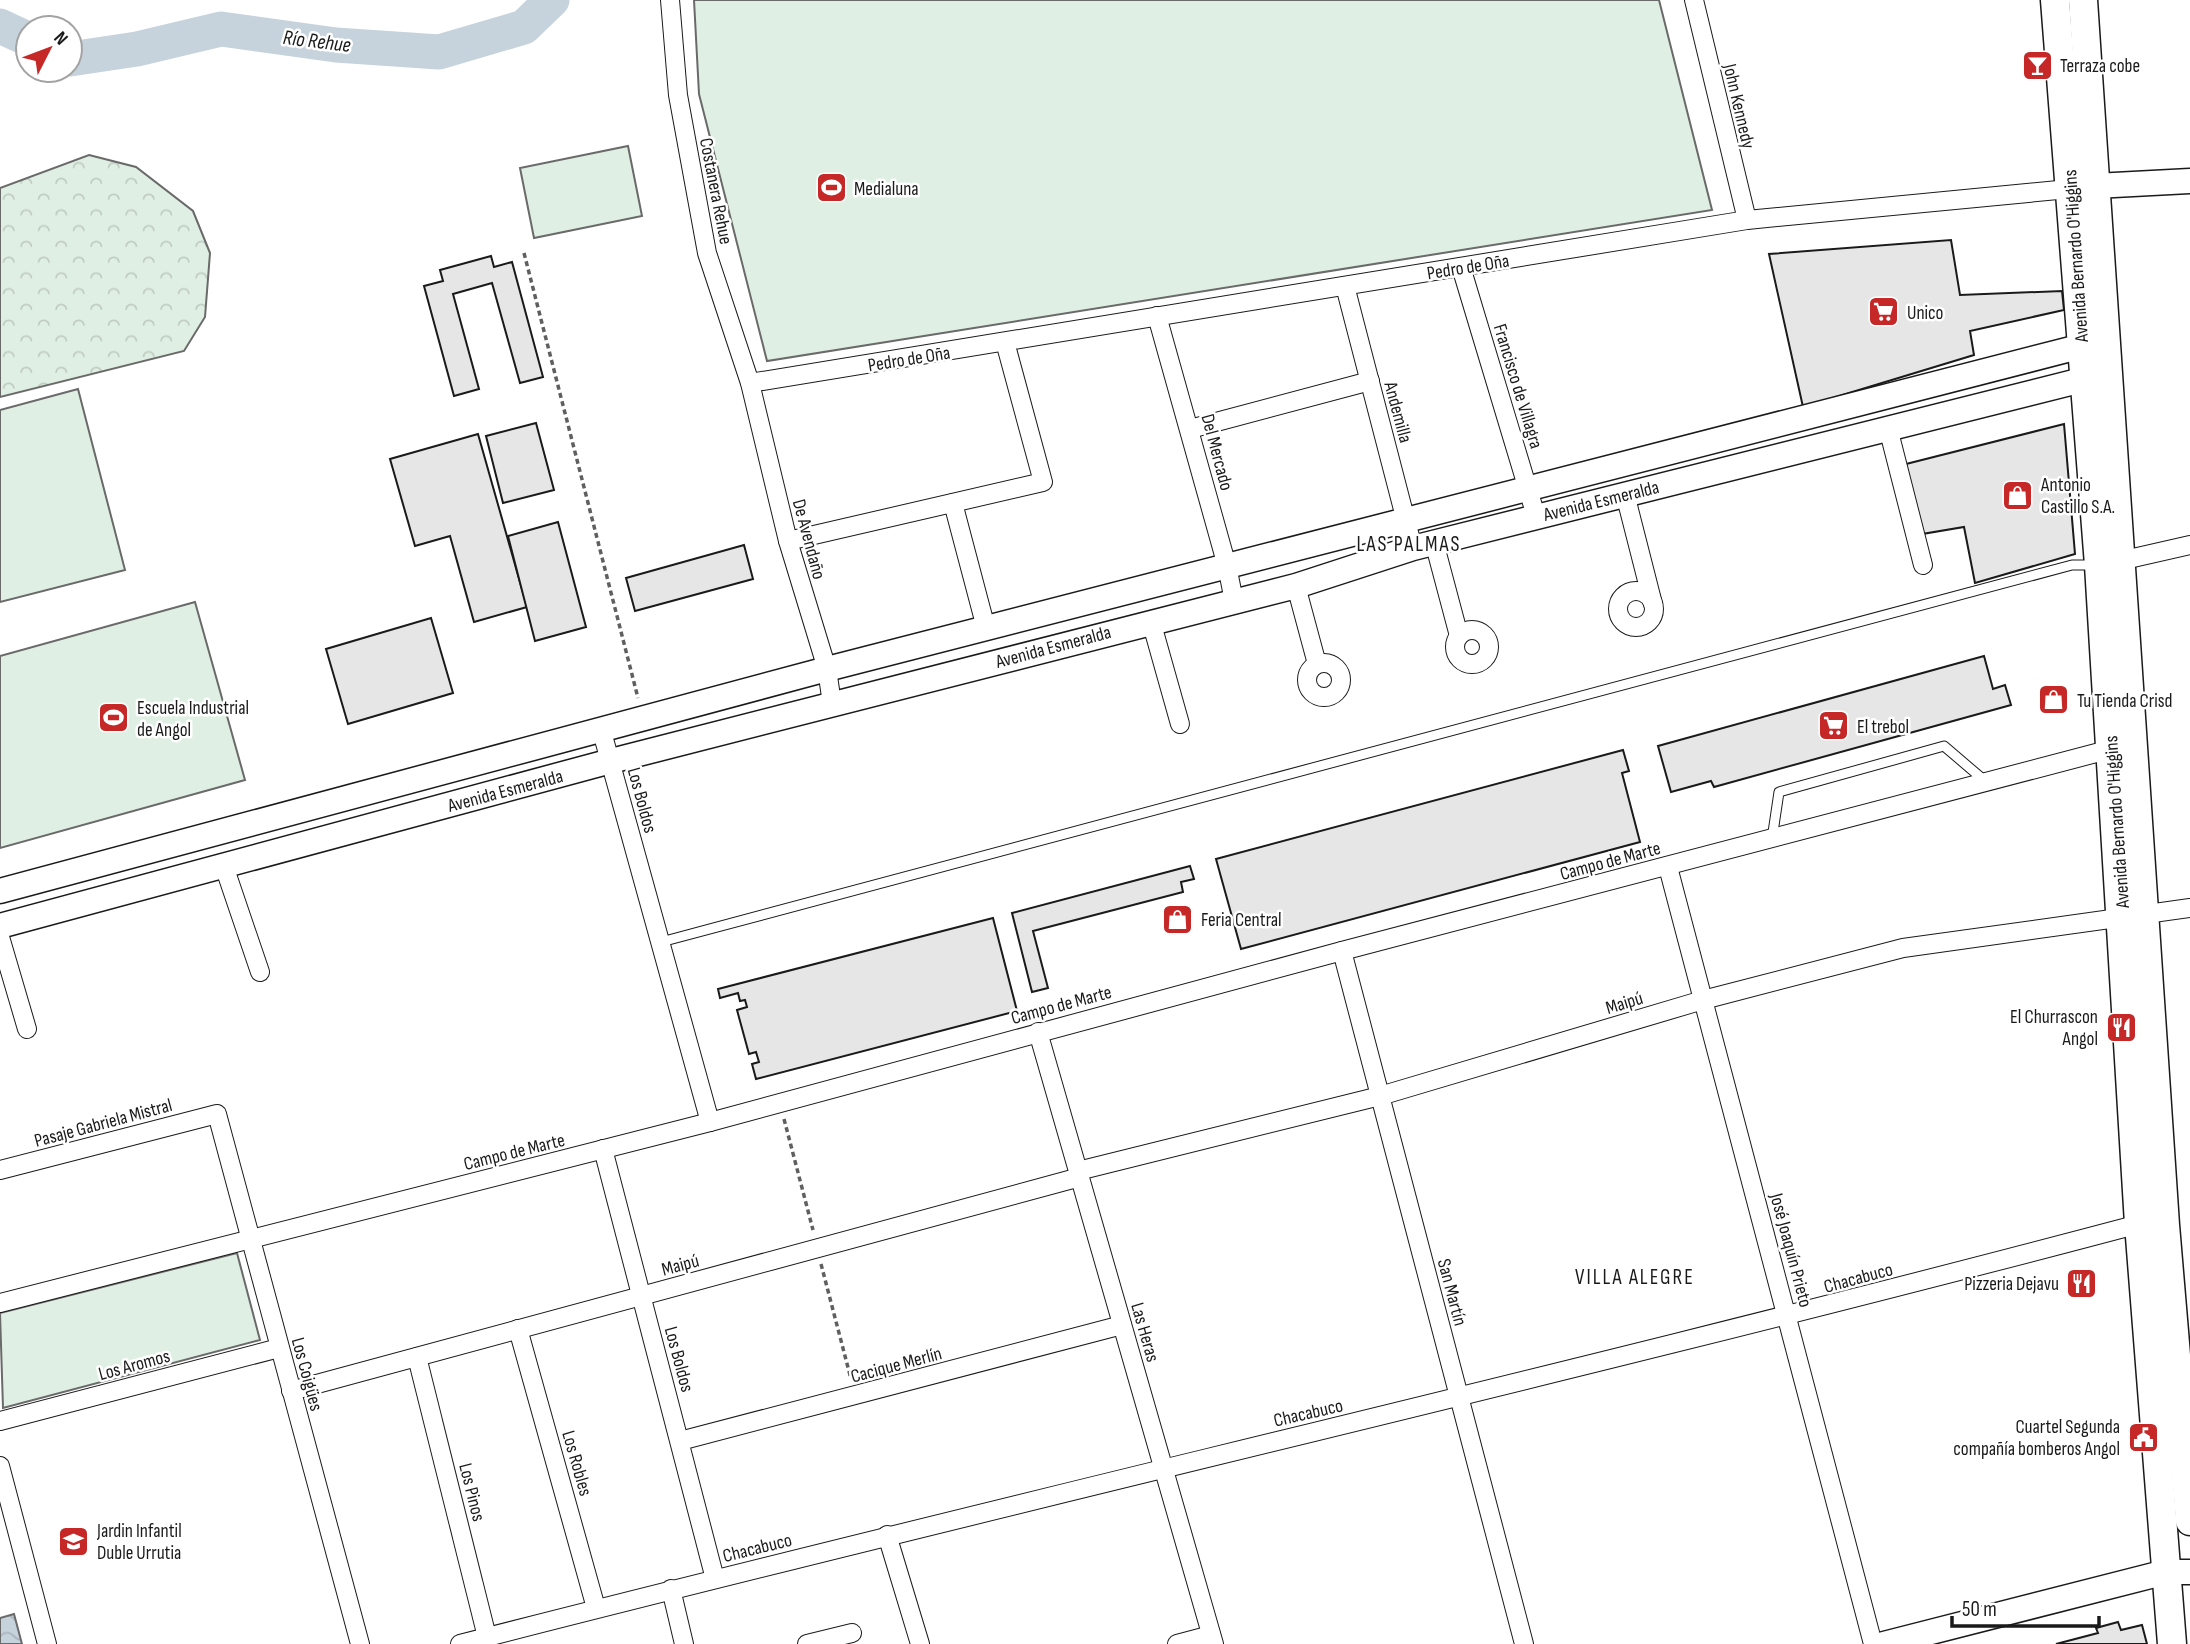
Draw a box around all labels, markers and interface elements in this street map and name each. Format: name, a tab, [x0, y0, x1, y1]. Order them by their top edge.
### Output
north arrow	[14, 14, 84, 84]
water label: Río Rehue	[282, 25, 352, 58]
text: N	[49, 27, 72, 50]
bar icon: Terraza cobe	[2020, 48, 2054, 82]
place label: Terraza cobe	[2060, 55, 2140, 78]
street label: John Kennedy	[1717, 61, 1760, 152]
street label: Costanera Rehue	[694, 136, 737, 246]
street label: Avenida Bernardo O'Higgins	[2059, 169, 2094, 344]
sports icon: Medialuna	[814, 171, 848, 205]
place label: Medialuna	[854, 178, 919, 201]
street label: Pedro de Oña	[1425, 250, 1511, 285]
supermarket icon: Unico	[1867, 295, 1901, 329]
place label: Unico	[1907, 302, 1943, 325]
street label: Francisco de Villagra	[1488, 321, 1547, 452]
street label: Pedro de Oña	[866, 342, 952, 377]
street label: Andemilla	[1378, 378, 1417, 445]
street label: Del Mercado	[1195, 412, 1238, 493]
place label: Antonio Castillo S.A.	[2040, 474, 2115, 519]
street label: Avenida Esmeralda	[1540, 476, 1662, 527]
shop icon: Antonio Castillo S.A.	[2001, 478, 2035, 512]
street label: De Avendaño	[787, 497, 830, 582]
district label: LAS PALMAS	[1357, 532, 1461, 557]
street label: Avenida Esmeralda	[992, 621, 1114, 674]
shop icon: Tu Tienda Crisd	[2037, 683, 2071, 717]
place label: Tu Tienda Crisd	[2077, 690, 2172, 713]
place label: Escuela Industrial de Angol	[137, 697, 249, 742]
sports icon: Escuela Industrial de Angol	[97, 701, 131, 735]
supermarket icon: El trebol	[1817, 709, 1851, 743]
place label: El trebol	[1857, 716, 1909, 739]
street label: Avenida Bernardo O'Higgins	[2100, 735, 2135, 910]
street label: Avenida Esmeralda	[444, 765, 566, 818]
street label: Los Boldos	[622, 765, 661, 836]
street label: Campo de Marte	[1558, 837, 1663, 886]
shop icon: Feria Central	[1161, 902, 1195, 936]
place label: Feria Central	[1201, 909, 1282, 932]
street label: Campo de Marte	[1009, 981, 1114, 1030]
street label: Maipú	[1603, 987, 1646, 1020]
place label: El Churrascon Angol	[2010, 1006, 2098, 1051]
restaurant icon: El Churrascon Angol	[2104, 1010, 2138, 1044]
street label: Pasaje Gabriela Mistral	[32, 1094, 175, 1153]
street label: Campo de Marte	[461, 1129, 567, 1176]
street label: José Joaquín Prieto	[1764, 1190, 1817, 1310]
street label: Maipú	[659, 1249, 702, 1281]
street label: San Martín	[1432, 1256, 1472, 1328]
street label: Chacabuco	[1821, 1258, 1895, 1299]
district label: VILLA ALEGRE	[1575, 1265, 1695, 1290]
restaurant icon: Pizzeria Dejavu	[2065, 1266, 2099, 1300]
place label: Pizzeria Dejavu	[1964, 1273, 2059, 1296]
street label: Las Heras	[1125, 1300, 1164, 1365]
street label: Los Boldos	[659, 1324, 698, 1395]
street label: Los Coigües	[286, 1335, 327, 1414]
street label: Cacique Merlín	[848, 1342, 944, 1389]
street label: Los Aromos	[96, 1345, 173, 1386]
street label: Chacabuco	[1271, 1394, 1345, 1433]
place label: Cuartel Segunda compañía bomberos Angol	[1953, 1416, 2120, 1461]
public building icon: Cuartel Segunda compañía bomberos Angol	[2126, 1420, 2160, 1454]
street label: Los Robles	[556, 1428, 597, 1499]
street label: Los Pinos	[453, 1461, 490, 1524]
place label: Jardin Infantil Duble Urrutia	[96, 1520, 182, 1565]
school or university icon: Jardin Infantil Duble Urrutia	[57, 1524, 91, 1558]
street label: Chacabuco	[720, 1529, 794, 1568]
scale bar	[1952, 1584, 2099, 1628]
text: 50 m	[1962, 1597, 1997, 1622]

